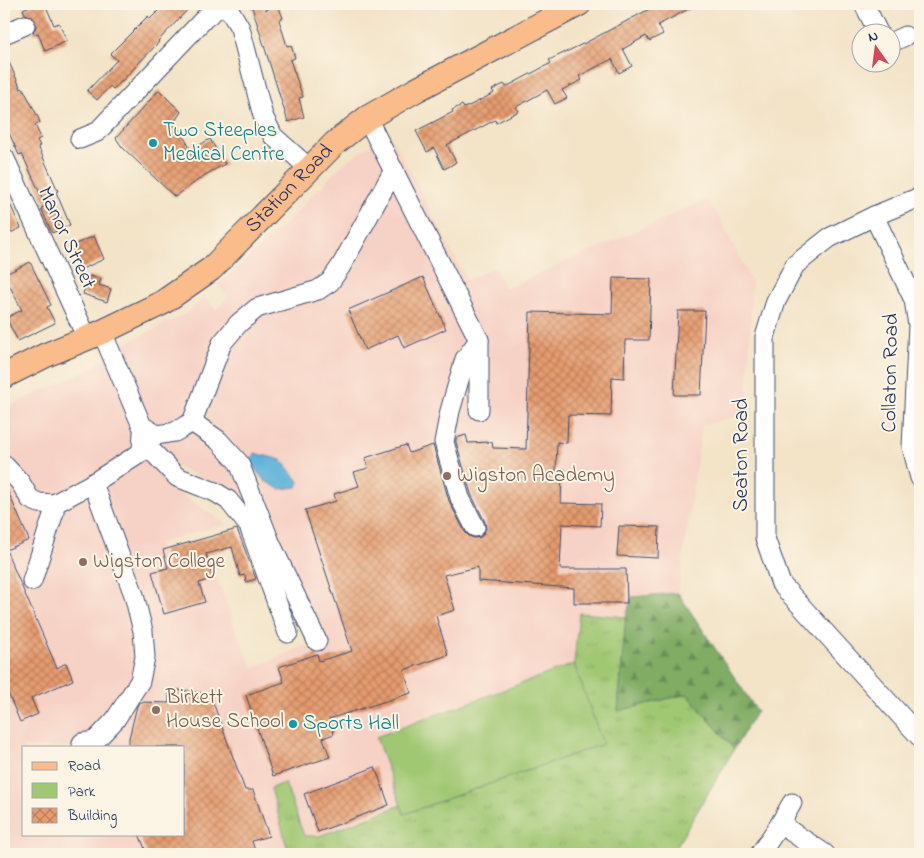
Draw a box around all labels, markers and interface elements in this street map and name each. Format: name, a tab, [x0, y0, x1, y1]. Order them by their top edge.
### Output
north arrow	[852, 22, 902, 72]
text: N	[866, 26, 880, 48]
place label: Two Steeples Medical Centre	[163, 116, 285, 170]
marker: Two Steeples Medical Centre	[147, 137, 159, 149]
street label: Station Road	[239, 137, 341, 241]
street label: Manor Street	[29, 182, 103, 294]
street label: Collaton Road	[875, 313, 907, 433]
street label: Seaton Road	[727, 398, 757, 512]
place label: Wigston Academy	[457, 461, 615, 493]
marker: Wigston Academy	[441, 470, 453, 482]
place label: Wigston College	[93, 547, 226, 579]
marker: Wigston College	[77, 556, 89, 568]
place label: Birkett House School	[165, 683, 284, 737]
marker: Birkett House School	[150, 704, 162, 716]
place label: Sports Hall	[303, 709, 399, 739]
marker: Sports Hall	[287, 718, 299, 730]
legend	[22, 746, 185, 836]
text: Road	[68, 755, 101, 777]
text: Park	[68, 781, 96, 803]
text: Building	[67, 805, 117, 828]

